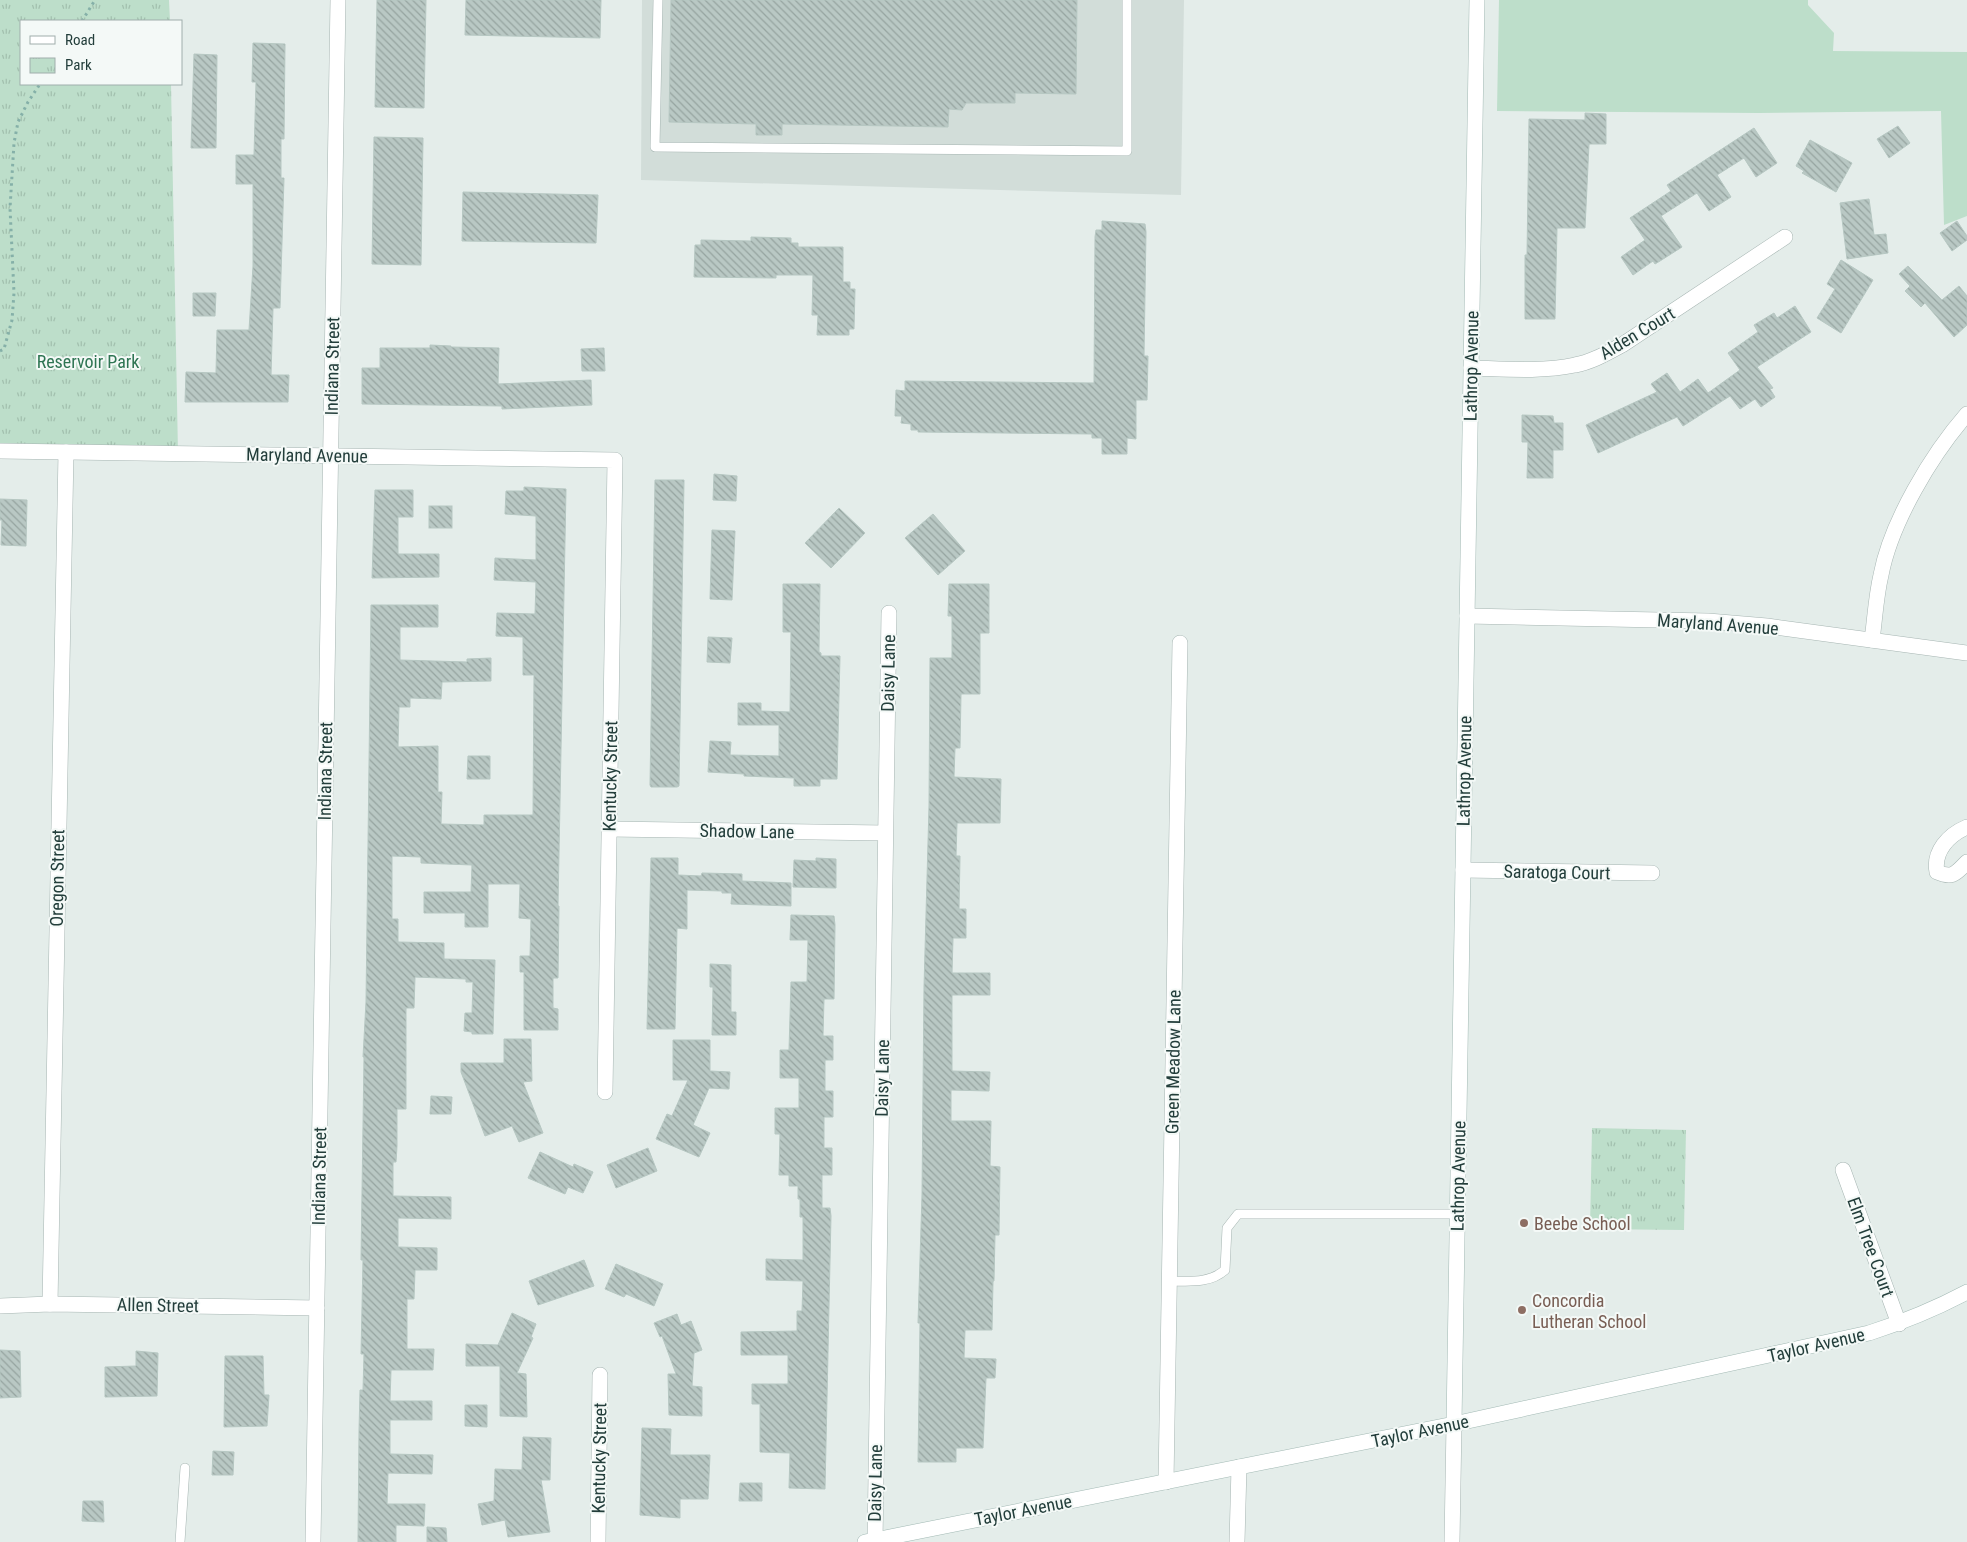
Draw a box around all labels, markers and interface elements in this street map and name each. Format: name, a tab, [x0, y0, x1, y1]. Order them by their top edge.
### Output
legend	[20, 20, 182, 85]
text: Road	[65, 31, 95, 49]
text: Park	[65, 56, 92, 74]
street label: Alden Court	[1596, 302, 1678, 364]
street label: Lathrop Avenue	[1460, 311, 1482, 421]
street label: Indiana Street	[321, 317, 343, 415]
park label: Reservoir Park	[37, 351, 139, 372]
street label: Maryland Avenue	[246, 443, 368, 467]
street label: Maryland Avenue	[1657, 609, 1779, 639]
street label: Daisy Lane	[877, 634, 899, 712]
street label: Lathrop Avenue	[1453, 716, 1475, 826]
street label: Kentucky Street	[599, 720, 621, 832]
street label: Indiana Street	[314, 722, 336, 820]
street label: Shadow Lane	[699, 820, 795, 842]
street label: Oregon Street	[46, 829, 68, 927]
street label: Saratoga Court	[1503, 861, 1611, 883]
street label: Green Meadow Lane	[1161, 990, 1185, 1134]
street label: Daisy Lane	[871, 1039, 893, 1117]
street label: Lathrop Avenue	[1447, 1121, 1469, 1231]
street label: Indiana Street	[308, 1127, 330, 1225]
street label: Elm Tree Court	[1843, 1194, 1899, 1300]
place label: Beebe School	[1534, 1213, 1631, 1234]
marker: Beebe School	[1518, 1217, 1530, 1229]
place label: Concordia Lutheran School	[1532, 1290, 1646, 1332]
street label: Allen Street	[117, 1294, 199, 1316]
marker: Concordia Lutheran School	[1516, 1304, 1528, 1316]
street label: Taylor Avenue	[1765, 1324, 1867, 1366]
street label: Kentucky Street	[588, 1402, 610, 1514]
street label: Taylor Avenue	[1369, 1410, 1471, 1452]
street label: Daisy Lane	[864, 1444, 886, 1522]
street label: Taylor Avenue	[972, 1490, 1074, 1530]

